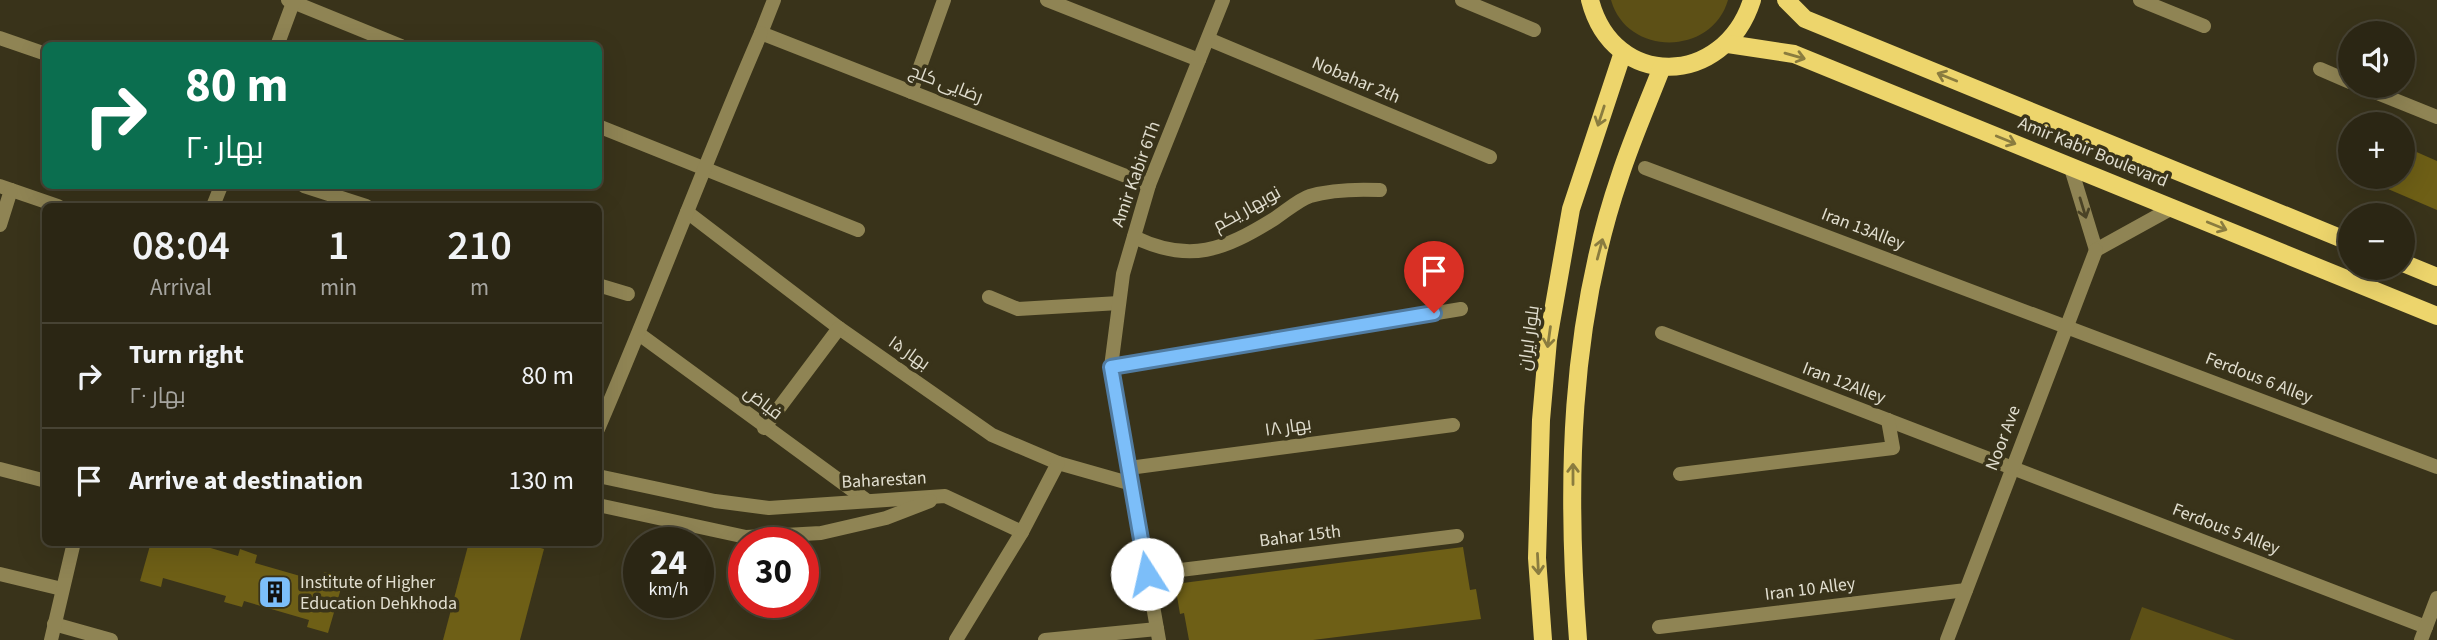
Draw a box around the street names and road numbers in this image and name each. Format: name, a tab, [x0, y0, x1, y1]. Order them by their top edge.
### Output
street label: Nobahar 2th	[1308, 50, 1404, 110]
street label: رضایی کلج	[905, 58, 987, 110]
street label: Amir Kabir Boulevard	[2014, 111, 2172, 193]
street label: Amir Kabir 6Th	[1105, 118, 1167, 230]
street label: نوبهار یکم	[1209, 180, 1285, 238]
street label: Iran 13Alley	[1818, 202, 1909, 257]
street label: بلوار ایران	[1512, 304, 1546, 372]
street label: بهار ۱۵	[883, 330, 935, 376]
street label: Ferdous 6 Alley	[2202, 346, 2317, 410]
street label: Iran 12Alley	[1799, 356, 1890, 411]
street label: فیاض	[738, 380, 788, 426]
street label: Noor Ave	[1979, 402, 2027, 474]
street label: بهار ۱۸	[1263, 411, 1313, 443]
street label: Baharestan	[841, 465, 927, 495]
street label: Ferdous 5 Alley	[2169, 497, 2284, 561]
street label: Bahar 15th	[1258, 519, 1342, 553]
street label: Iran 10 Alley	[1763, 571, 1857, 607]

